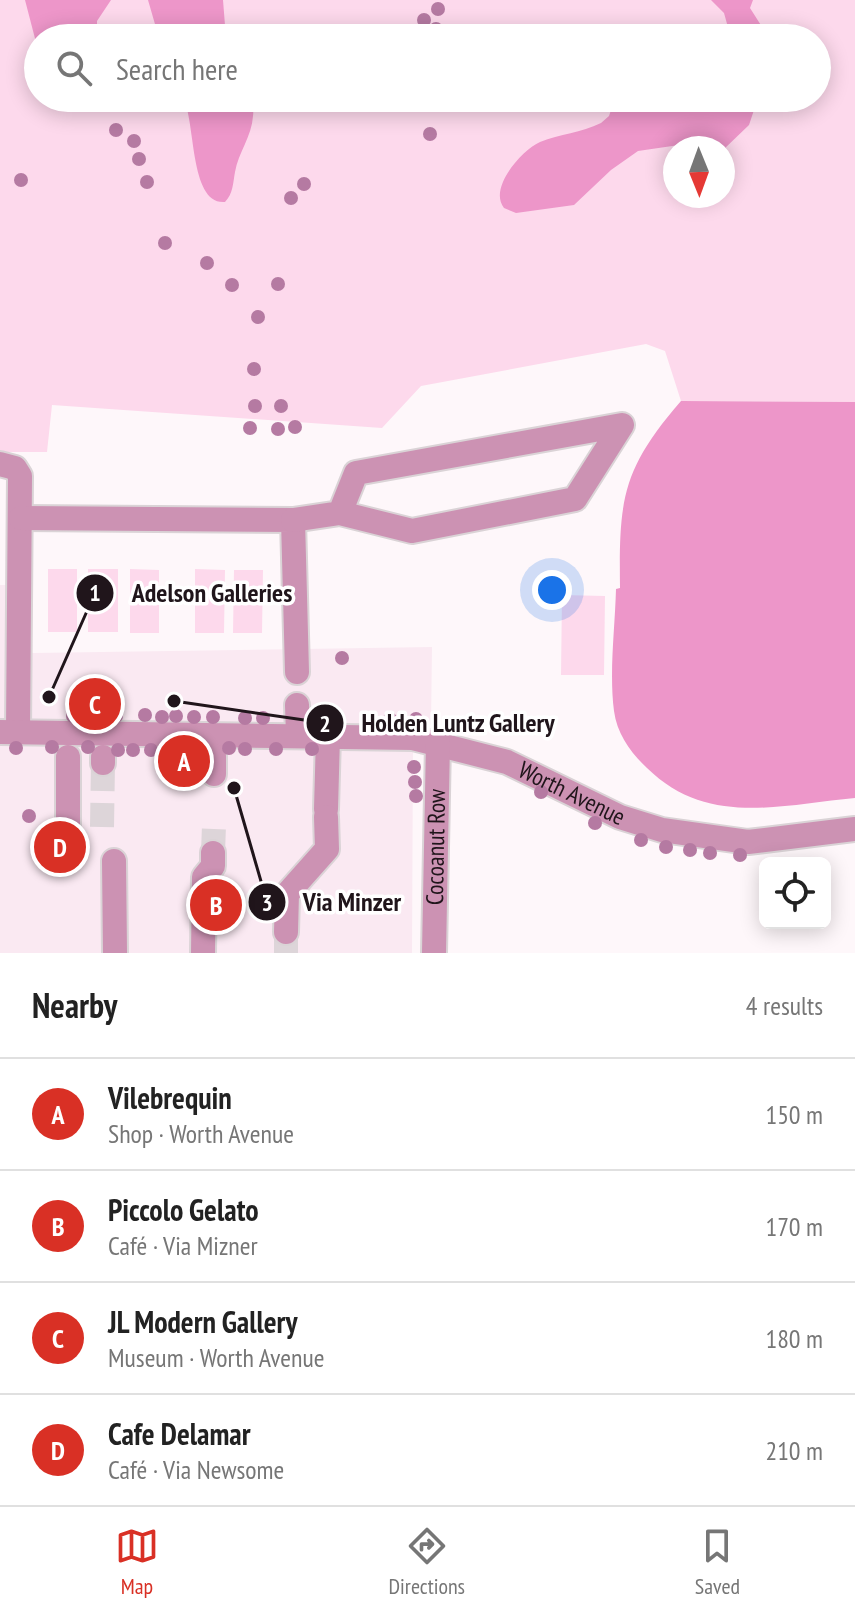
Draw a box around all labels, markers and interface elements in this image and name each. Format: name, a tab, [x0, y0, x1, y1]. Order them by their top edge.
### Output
search box	[24, 24, 831, 112]
icon: search	[52, 46, 96, 90]
text: Search here	[116, 49, 238, 88]
north arrow	[663, 136, 735, 208]
callout: Adelson Galleries	[75, 568, 308, 618]
your location	[532, 570, 572, 610]
text: Adelson Galleries	[131, 576, 292, 609]
text: 1	[89, 577, 101, 608]
pin: C	[69, 674, 121, 734]
callout: Holden Luntz Gallery	[305, 698, 571, 748]
text: Holden Luntz Gallery	[361, 706, 555, 739]
text: 2	[319, 708, 331, 739]
pin: A	[158, 731, 210, 791]
street label: Worth Avenue	[513, 754, 630, 832]
street label: Cocoanut Row	[419, 788, 452, 906]
pin: D	[34, 817, 86, 877]
map controls	[759, 857, 831, 929]
button: locate	[759, 857, 831, 929]
pin: B	[190, 875, 242, 935]
callout: Via Minzer	[247, 877, 417, 927]
text: Via Minzer	[302, 885, 402, 918]
text: 3	[261, 887, 273, 918]
text: Nearby	[32, 983, 117, 1027]
text: 4 results	[746, 989, 823, 1022]
text: Vilebrequin	[108, 1078, 232, 1117]
text: A	[51, 1098, 65, 1131]
text: 150 m	[765, 1098, 823, 1131]
text: Shop · Worth Avenue	[108, 1117, 294, 1150]
text: Piccolo Gelato	[108, 1190, 259, 1229]
text: B	[52, 1210, 64, 1243]
text: 170 m	[765, 1210, 823, 1243]
text: Café · Via Mizner	[108, 1229, 258, 1262]
text: JL Modern Gallery	[108, 1302, 297, 1341]
text: C	[52, 1322, 64, 1355]
text: 180 m	[765, 1322, 823, 1355]
text: Museum · Worth Avenue	[108, 1341, 324, 1374]
text: Cafe Delamar	[108, 1414, 251, 1453]
text: D	[51, 1434, 65, 1467]
text: 210 m	[765, 1434, 823, 1467]
text: Café · Via Newsome	[108, 1453, 284, 1486]
tab: Map	[115, 1524, 159, 1600]
tab: Directions	[389, 1524, 465, 1600]
tab: Saved	[695, 1524, 740, 1600]

